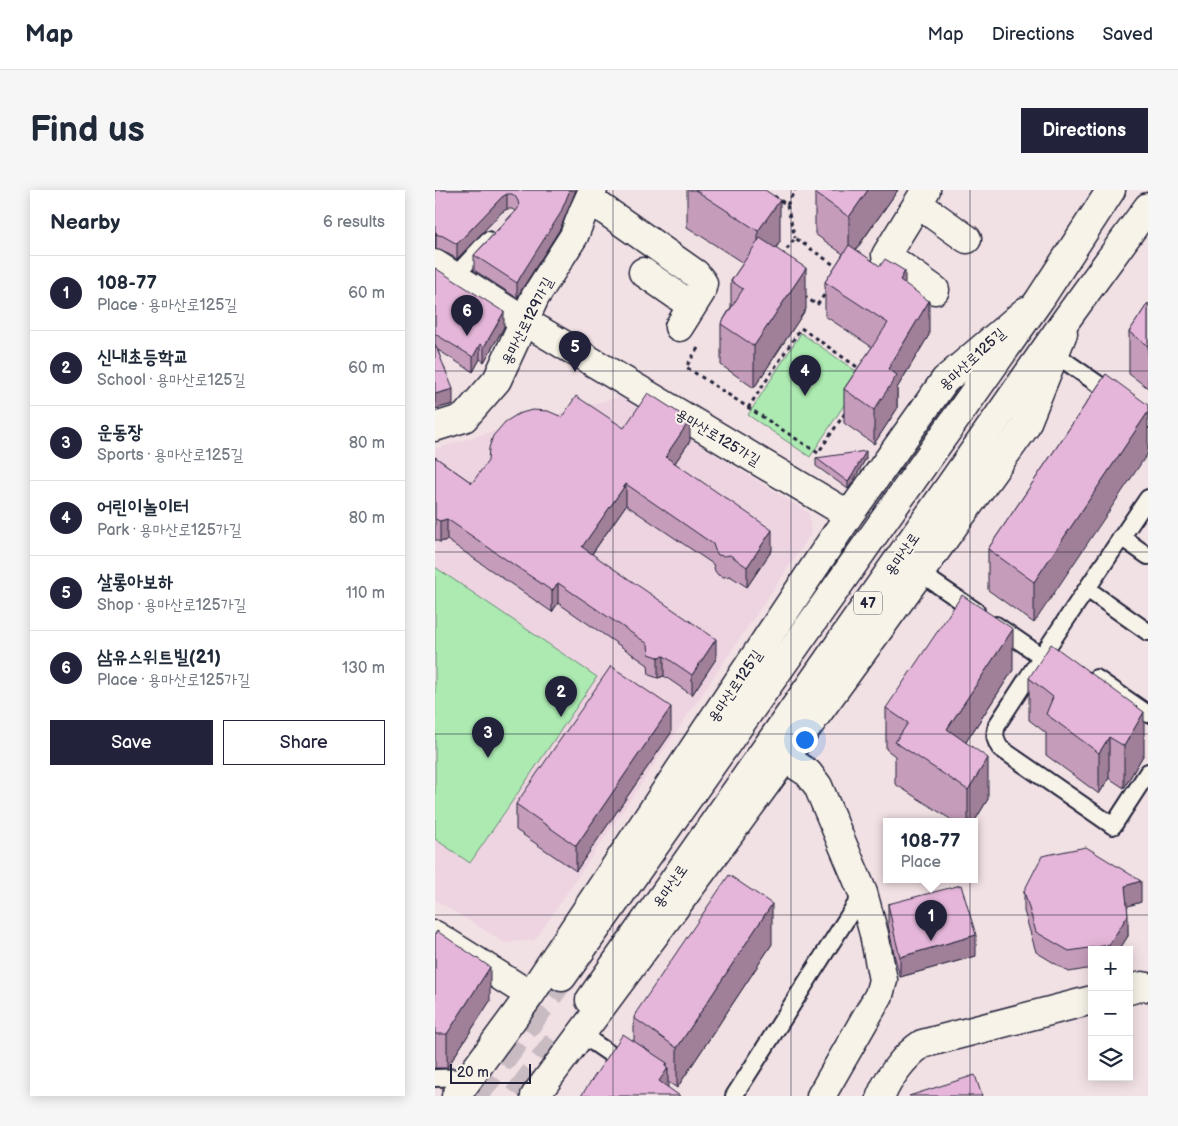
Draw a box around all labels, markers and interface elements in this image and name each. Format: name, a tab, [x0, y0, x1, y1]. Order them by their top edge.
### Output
text: Map	[25, 20, 73, 49]
text: Map	[928, 24, 964, 45]
text: Directions	[992, 24, 1074, 45]
text: Saved	[1102, 24, 1153, 45]
button: Directions	[1021, 108, 1148, 153]
text: Find us	[30, 109, 145, 152]
text: Nearby	[50, 210, 120, 235]
text: 6 results	[323, 213, 385, 232]
text: 108-77	[97, 272, 157, 295]
street label: 용마산로129가길	[497, 274, 558, 368]
text: 1	[63, 284, 69, 303]
text: 60 m	[348, 284, 385, 303]
pin: 6	[451, 295, 483, 336]
text: Place · 용마산로125길	[97, 296, 237, 315]
street label: 용마산로125길	[935, 324, 1009, 395]
pin: 5	[559, 331, 591, 372]
text: 신내초등학교	[97, 346, 189, 369]
pin: 4	[789, 355, 821, 396]
text: 2	[61, 359, 71, 378]
text: 60 m	[348, 359, 385, 378]
text: School · 용마산로125길	[97, 371, 245, 390]
street label: 용마산로125가길	[672, 405, 764, 470]
text: 운동장	[97, 421, 143, 444]
text: 3	[61, 434, 71, 453]
text: 80 m	[349, 434, 385, 453]
text: Sports · 용마산로125길	[97, 446, 243, 465]
text: 어린이놀이터	[97, 496, 189, 519]
text: 4	[61, 509, 71, 528]
text: 80 m	[349, 509, 385, 528]
text: Park · 용마산로125가길	[97, 521, 242, 540]
street label: 용마산로	[881, 529, 924, 580]
text: 살롱아보하	[97, 571, 173, 594]
text: 5	[61, 584, 71, 603]
text: 110 m	[346, 584, 385, 603]
road number: 47	[854, 592, 882, 614]
text: Shop · 용마산로125가길	[97, 596, 246, 615]
text: 삼유스위트빌(21)	[97, 646, 221, 669]
street label: 용마산로125길	[704, 646, 767, 726]
text: 6	[61, 659, 71, 678]
text: 130 m	[342, 659, 385, 678]
text: Place · 용마산로125가길	[97, 671, 250, 690]
pin: 2	[545, 676, 577, 717]
pin: 3	[472, 717, 504, 758]
button: Save	[50, 720, 213, 765]
button: Share	[223, 720, 385, 765]
your location	[792, 727, 818, 753]
popup	[883, 818, 978, 883]
text: 108-77	[900, 830, 961, 853]
text: Place	[900, 853, 941, 872]
street label: 용마산로	[649, 861, 692, 912]
pin: 1	[915, 900, 947, 941]
map controls	[1088, 946, 1133, 1081]
button: +	[1088, 946, 1133, 991]
button: −	[1088, 991, 1133, 1036]
button: layers	[1088, 1036, 1133, 1081]
scale bar	[450, 1061, 531, 1084]
text: 20 m	[457, 1064, 489, 1081]

